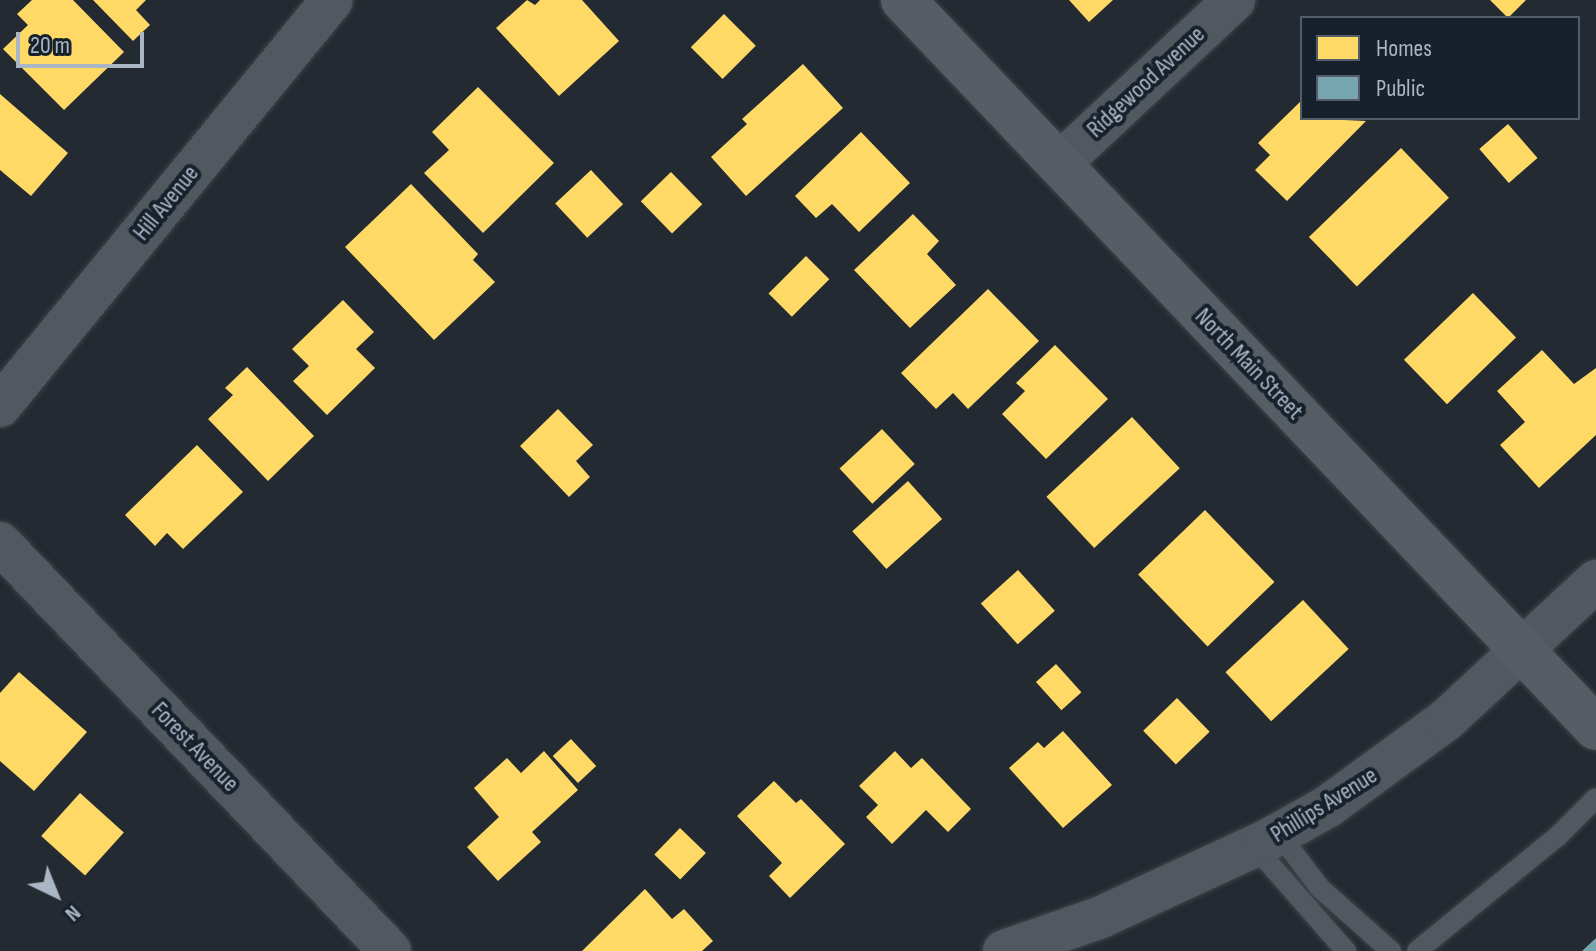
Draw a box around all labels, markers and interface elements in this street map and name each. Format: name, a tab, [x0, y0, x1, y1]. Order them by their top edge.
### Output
scale bar	[20, 16, 148, 66]
legend	[1300, 16, 1580, 120]
street label: Ridgewood Avenue	[1081, 20, 1211, 144]
text: 20 m	[30, 31, 70, 60]
text: Homes	[1376, 34, 1432, 63]
text: Public	[1376, 74, 1425, 103]
street label: Hill Avenue	[127, 160, 205, 246]
street label: North Main Street	[1189, 302, 1309, 426]
street label: Forest Avenue	[145, 696, 245, 798]
street label: Phillips Avenue	[1266, 761, 1382, 849]
north arrow	[16, 855, 96, 935]
text: N	[59, 899, 86, 927]

